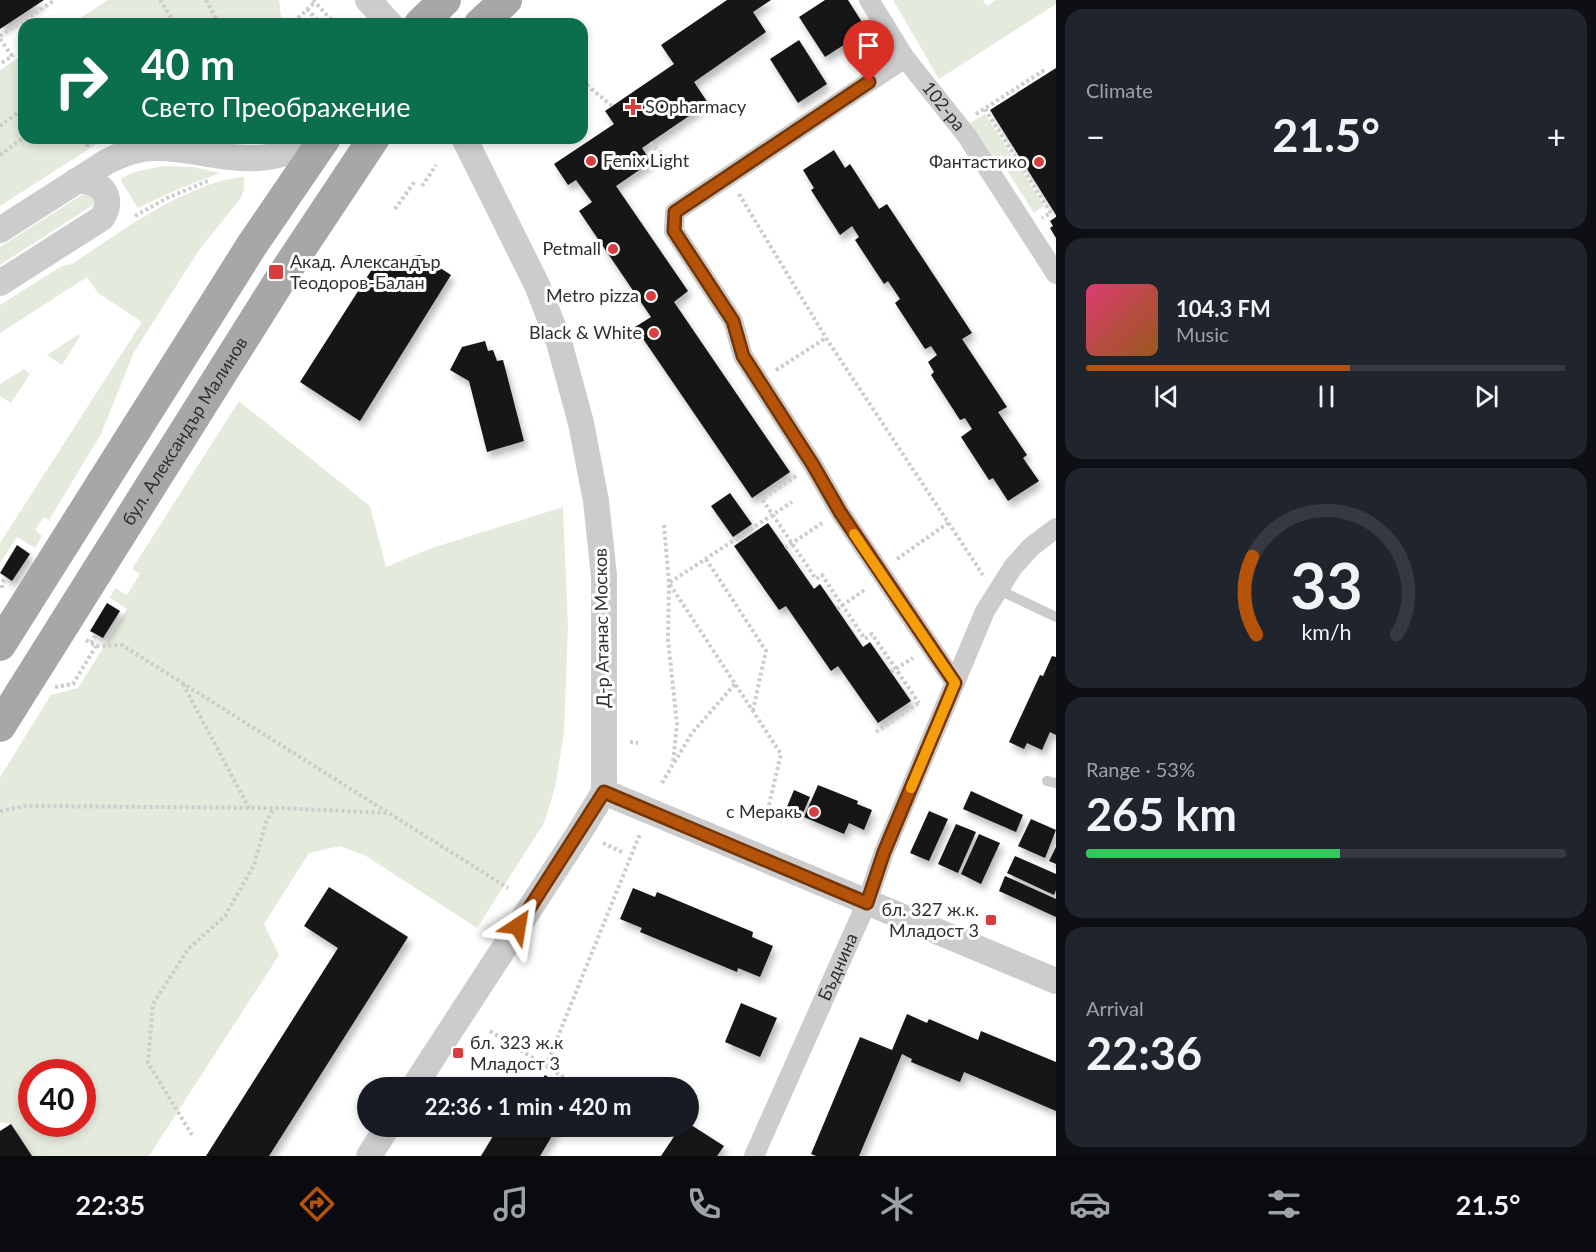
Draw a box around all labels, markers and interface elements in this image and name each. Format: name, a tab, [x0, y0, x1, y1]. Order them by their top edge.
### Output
pin	[843, 20, 894, 82]
icon: arrive	[852, 29, 885, 62]
text: 40 m	[141, 39, 235, 89]
icon: right	[42, 42, 120, 120]
street label: 102-ра	[918, 77, 971, 135]
text: Climate	[1086, 78, 1153, 102]
text: Свето Преображение	[141, 90, 410, 123]
place label: SOpharmacy	[645, 95, 747, 117]
marker: SOpharmacy	[626, 100, 640, 114]
text: 21.5°	[1272, 108, 1380, 162]
text: −	[1086, 116, 1105, 156]
text: +	[1547, 116, 1566, 156]
place label: Fenix Light	[603, 149, 690, 171]
place label: Фантастико	[929, 150, 1027, 172]
marker: Fenix Light	[584, 154, 598, 168]
marker: Фантастико	[1032, 155, 1046, 169]
place label: Petmall	[543, 237, 601, 259]
marker: Petmall	[606, 242, 620, 256]
place label: Акад. Александър Теодоров-Балан	[290, 250, 441, 293]
marker: Акад. Александър Теодоров-Балан	[267, 263, 285, 281]
place label: Metro pizza	[546, 284, 639, 306]
marker: Metro pizza	[644, 289, 658, 303]
text: 104.3 FM	[1176, 295, 1271, 322]
place label: Black & White	[529, 321, 642, 343]
text: Music	[1176, 322, 1229, 346]
marker: Black & White	[647, 326, 661, 340]
street label: бул. Александър Малинов	[117, 332, 252, 529]
icon: previous	[1150, 380, 1183, 413]
icon: pause	[1310, 380, 1343, 413]
icon: next	[1470, 380, 1503, 413]
text: 33	[1290, 547, 1362, 622]
street label: Д-р Атанас Москов	[589, 548, 613, 708]
text: km/h	[1301, 619, 1351, 645]
text: Range · 53%	[1086, 757, 1195, 781]
text: 265 km	[1086, 787, 1237, 841]
place label: с Меракь	[726, 800, 802, 822]
marker: с Меракь	[807, 805, 821, 819]
position arrow	[486, 894, 550, 958]
place label: бл. 327 ж.к. Младост 3	[881, 898, 979, 941]
marker: бл. 327 ж.к. Младост 3	[984, 913, 998, 927]
street label: Бъднина	[813, 929, 862, 1004]
text: Arrival	[1086, 996, 1144, 1020]
text: 22:36	[1086, 1026, 1202, 1080]
place label: бл. 323 ж.к Младост 3	[470, 1031, 564, 1074]
marker: бл. 323 ж.к Младост 3	[451, 1046, 465, 1060]
speed limit sign: 40	[18, 1059, 96, 1137]
text: 22:36 · 1 min · 420 m	[425, 1093, 631, 1120]
icon: directions	[296, 1183, 338, 1225]
icon: music	[490, 1183, 532, 1225]
icon: phone	[683, 1183, 725, 1225]
icon: climate	[876, 1183, 918, 1225]
icon: car	[1069, 1183, 1111, 1225]
icon: filters	[1263, 1183, 1305, 1225]
text: 22:35	[76, 1188, 145, 1221]
text: 21.5°	[1456, 1188, 1520, 1221]

